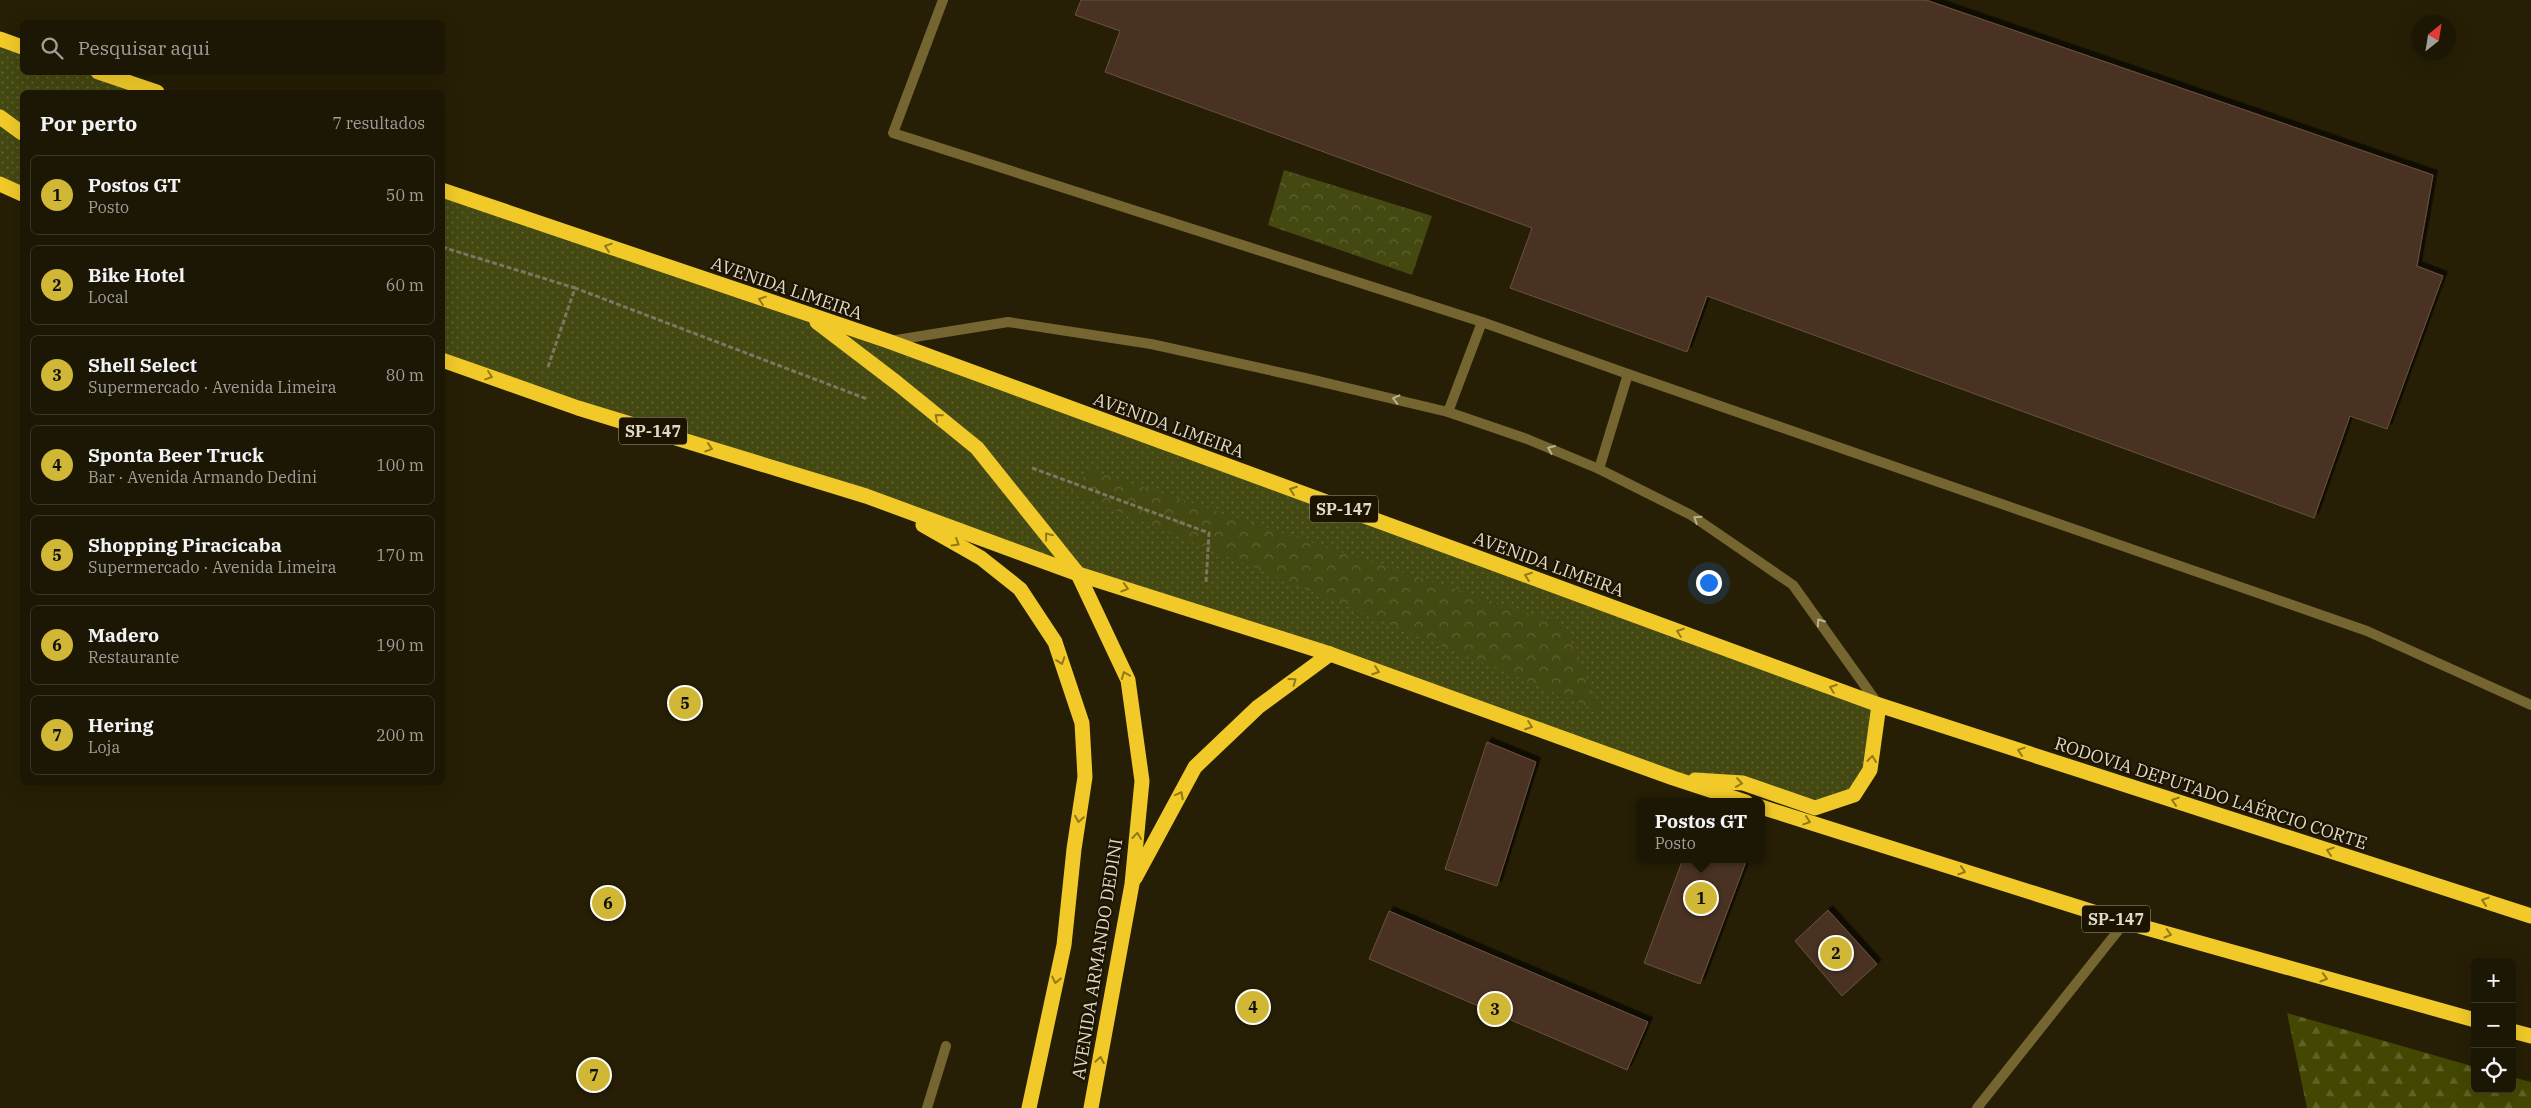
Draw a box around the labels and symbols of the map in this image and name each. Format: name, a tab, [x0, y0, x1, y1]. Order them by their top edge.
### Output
north arrow	[2411, 15, 2456, 60]
one-way arrow	[604, 243, 613, 253]
street label: AVENIDA LIMEIRA	[708, 251, 867, 325]
one-way arrow	[758, 295, 766, 305]
one-way arrow	[484, 370, 492, 380]
street label: AVENIDA LIMEIRA	[1090, 387, 1248, 463]
one-way arrow	[1392, 394, 1401, 405]
one-way arrow	[935, 414, 944, 422]
road number: SP-147	[619, 418, 687, 444]
one-way arrow	[705, 442, 713, 452]
one-way arrow	[1547, 444, 1556, 455]
one-way arrow	[1289, 486, 1298, 496]
road number: SP-147	[1310, 496, 1378, 522]
one-way arrow	[1693, 516, 1702, 526]
street label: AVENIDA LIMEIRA	[1470, 526, 1628, 602]
one-way arrow	[1045, 533, 1053, 542]
one-way arrow	[950, 536, 959, 546]
your location	[1696, 570, 1722, 596]
one-way arrow	[1524, 572, 1532, 582]
one-way arrow	[1120, 582, 1128, 592]
one-way arrow	[1817, 618, 1826, 628]
one-way arrow	[1677, 628, 1685, 638]
one-way arrow	[1055, 656, 1065, 665]
one-way arrow	[1371, 665, 1380, 675]
one-way arrow	[1121, 671, 1131, 680]
one-way arrow	[1288, 678, 1297, 687]
pin: 5	[669, 684, 701, 722]
one-way arrow	[1829, 684, 1838, 694]
one-way arrow	[1524, 720, 1533, 730]
street label: RODOVIA DEPUTADO LAÉRCIO CORTE	[2052, 731, 2370, 855]
one-way arrow	[2017, 747, 2026, 757]
one-way arrow	[1866, 755, 1876, 764]
one-way arrow	[1735, 777, 1743, 788]
one-way arrow	[1174, 791, 1184, 800]
one-way arrow	[2172, 797, 2180, 807]
one-way arrow	[1074, 815, 1084, 824]
one-way arrow	[1803, 816, 1811, 826]
one-way arrow	[1131, 831, 1142, 839]
street label: AVENIDA ARMANDO DEDINI	[1067, 837, 1127, 1081]
one-way arrow	[2326, 847, 2335, 857]
one-way arrow	[1958, 865, 1966, 875]
pin: 1	[1685, 879, 1717, 917]
pin: 6	[592, 884, 624, 922]
one-way arrow	[2481, 897, 2489, 907]
road number: SP-147	[2082, 906, 2150, 932]
one-way arrow	[2163, 928, 2171, 938]
pin: 2	[1820, 934, 1852, 972]
one-way arrow	[2320, 972, 2328, 982]
one-way arrow	[1052, 976, 1062, 985]
pin: 4	[1237, 988, 1269, 1026]
pin: 3	[1479, 990, 1511, 1028]
pin: 7	[578, 1056, 610, 1094]
one-way arrow	[1095, 1056, 1105, 1064]

